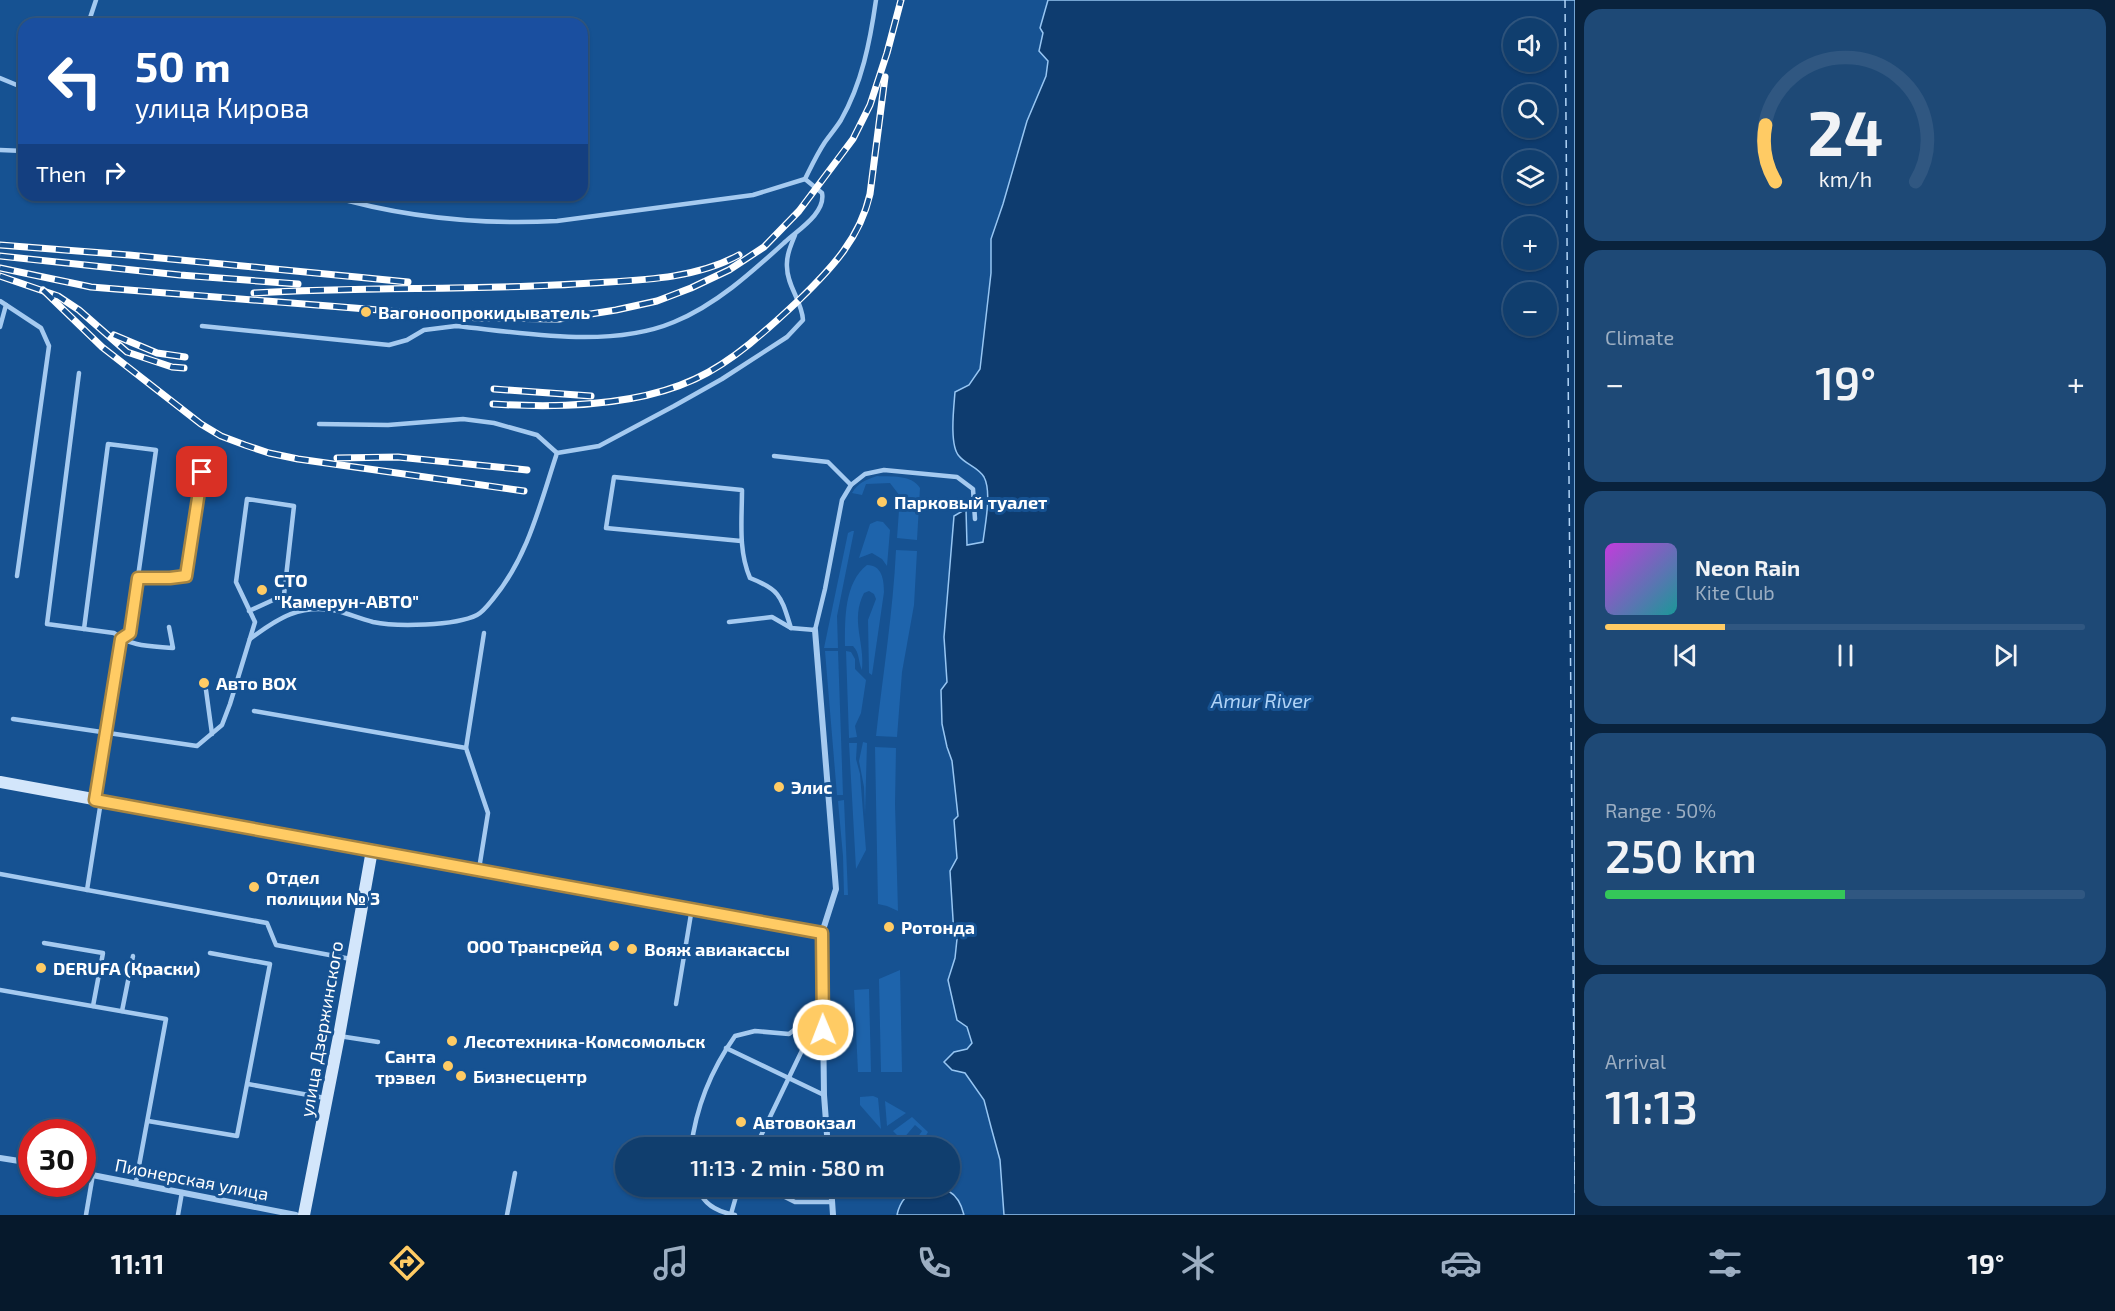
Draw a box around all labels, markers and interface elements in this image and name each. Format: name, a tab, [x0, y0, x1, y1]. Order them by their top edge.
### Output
map controls	[1503, 18, 1557, 336]
button: sound	[1503, 18, 1557, 72]
text: 50 m	[135, 40, 231, 90]
icon: left	[36, 42, 114, 120]
button: search	[1503, 84, 1557, 138]
text: улица Кирова	[135, 91, 310, 123]
text: 24	[1807, 94, 1883, 169]
button: layers	[1503, 150, 1557, 204]
icon: right	[98, 156, 131, 189]
text: Then	[36, 160, 86, 186]
text: km/h	[1818, 166, 1872, 191]
button: +	[1503, 216, 1557, 270]
button: −	[1503, 282, 1557, 336]
place label: Вагоноопрокидыватель	[378, 301, 590, 323]
marker: Вагоноопрокидыватель	[359, 305, 373, 319]
text: Climate	[1605, 325, 1674, 349]
text: 19°	[1815, 355, 1876, 409]
text: −	[1605, 363, 1624, 403]
text: +	[2067, 363, 2085, 403]
pin	[176, 446, 227, 497]
icon: arrive	[185, 455, 218, 488]
place label: Парковый туалет	[894, 491, 1047, 513]
marker: Парковый туалет	[875, 495, 889, 509]
text: Neon Rain	[1695, 554, 1800, 580]
place label: СТО "Камерун-АВТО"	[274, 569, 419, 612]
text: Kite Club	[1695, 580, 1775, 604]
marker: СТО "Камерун-АВТО"	[255, 583, 269, 597]
icon: previous	[1669, 639, 1702, 672]
icon: pause	[1829, 639, 1862, 672]
icon: next	[1989, 639, 2022, 672]
place label: Авто BOX	[216, 672, 297, 694]
marker: Авто BOX	[197, 676, 211, 690]
water label: Amur River	[1210, 688, 1312, 712]
place label: Элис	[791, 776, 832, 798]
marker: Элис	[772, 780, 786, 794]
text: Range · 50%	[1605, 798, 1716, 822]
text: 250 km	[1605, 828, 1757, 882]
place label: Отдел полиции № 3	[266, 866, 380, 909]
marker: Отдел полиции № 3	[247, 880, 261, 894]
place label: Ротонда	[901, 916, 975, 938]
marker: Ротонда	[882, 920, 896, 934]
place label: ООО Трансрейд	[467, 935, 602, 957]
place label: Вояж авиакассы	[644, 938, 790, 960]
street label: улица Дзержинского	[295, 939, 347, 1119]
marker: ООО Трансрейд	[607, 939, 621, 953]
marker: Вояж авиакассы	[625, 942, 639, 956]
place label: DERUFA (Краски)	[53, 957, 200, 979]
marker: DERUFA (Краски)	[34, 961, 48, 975]
position arrow	[791, 998, 855, 1062]
place label: Лесотехника-Комсомольск	[464, 1030, 705, 1052]
marker: Лесотехника-Комсомольск	[445, 1034, 459, 1048]
place label: Санта трэвел	[375, 1045, 436, 1088]
text: Arrival	[1605, 1049, 1666, 1073]
marker: Санта трэвел	[441, 1059, 455, 1073]
place label: Бизнесцентр	[473, 1065, 587, 1087]
marker: Бизнесцентр	[454, 1069, 468, 1083]
text: 11:13	[1605, 1079, 1698, 1133]
place label: Автовокзал	[753, 1111, 856, 1133]
marker: Автовокзал	[734, 1115, 748, 1129]
speed limit sign: 30	[18, 1119, 96, 1197]
street label: Пионерская улица	[113, 1153, 271, 1205]
text: 11:13 · 2 min · 580 m	[690, 1154, 885, 1180]
icon: directions	[386, 1242, 428, 1284]
icon: music	[650, 1242, 692, 1284]
icon: phone	[913, 1242, 955, 1284]
icon: climate	[1177, 1242, 1219, 1284]
icon: car	[1440, 1242, 1482, 1284]
icon: filters	[1704, 1242, 1746, 1284]
text: 11:11	[111, 1247, 164, 1279]
text: 19°	[1967, 1247, 2004, 1279]

